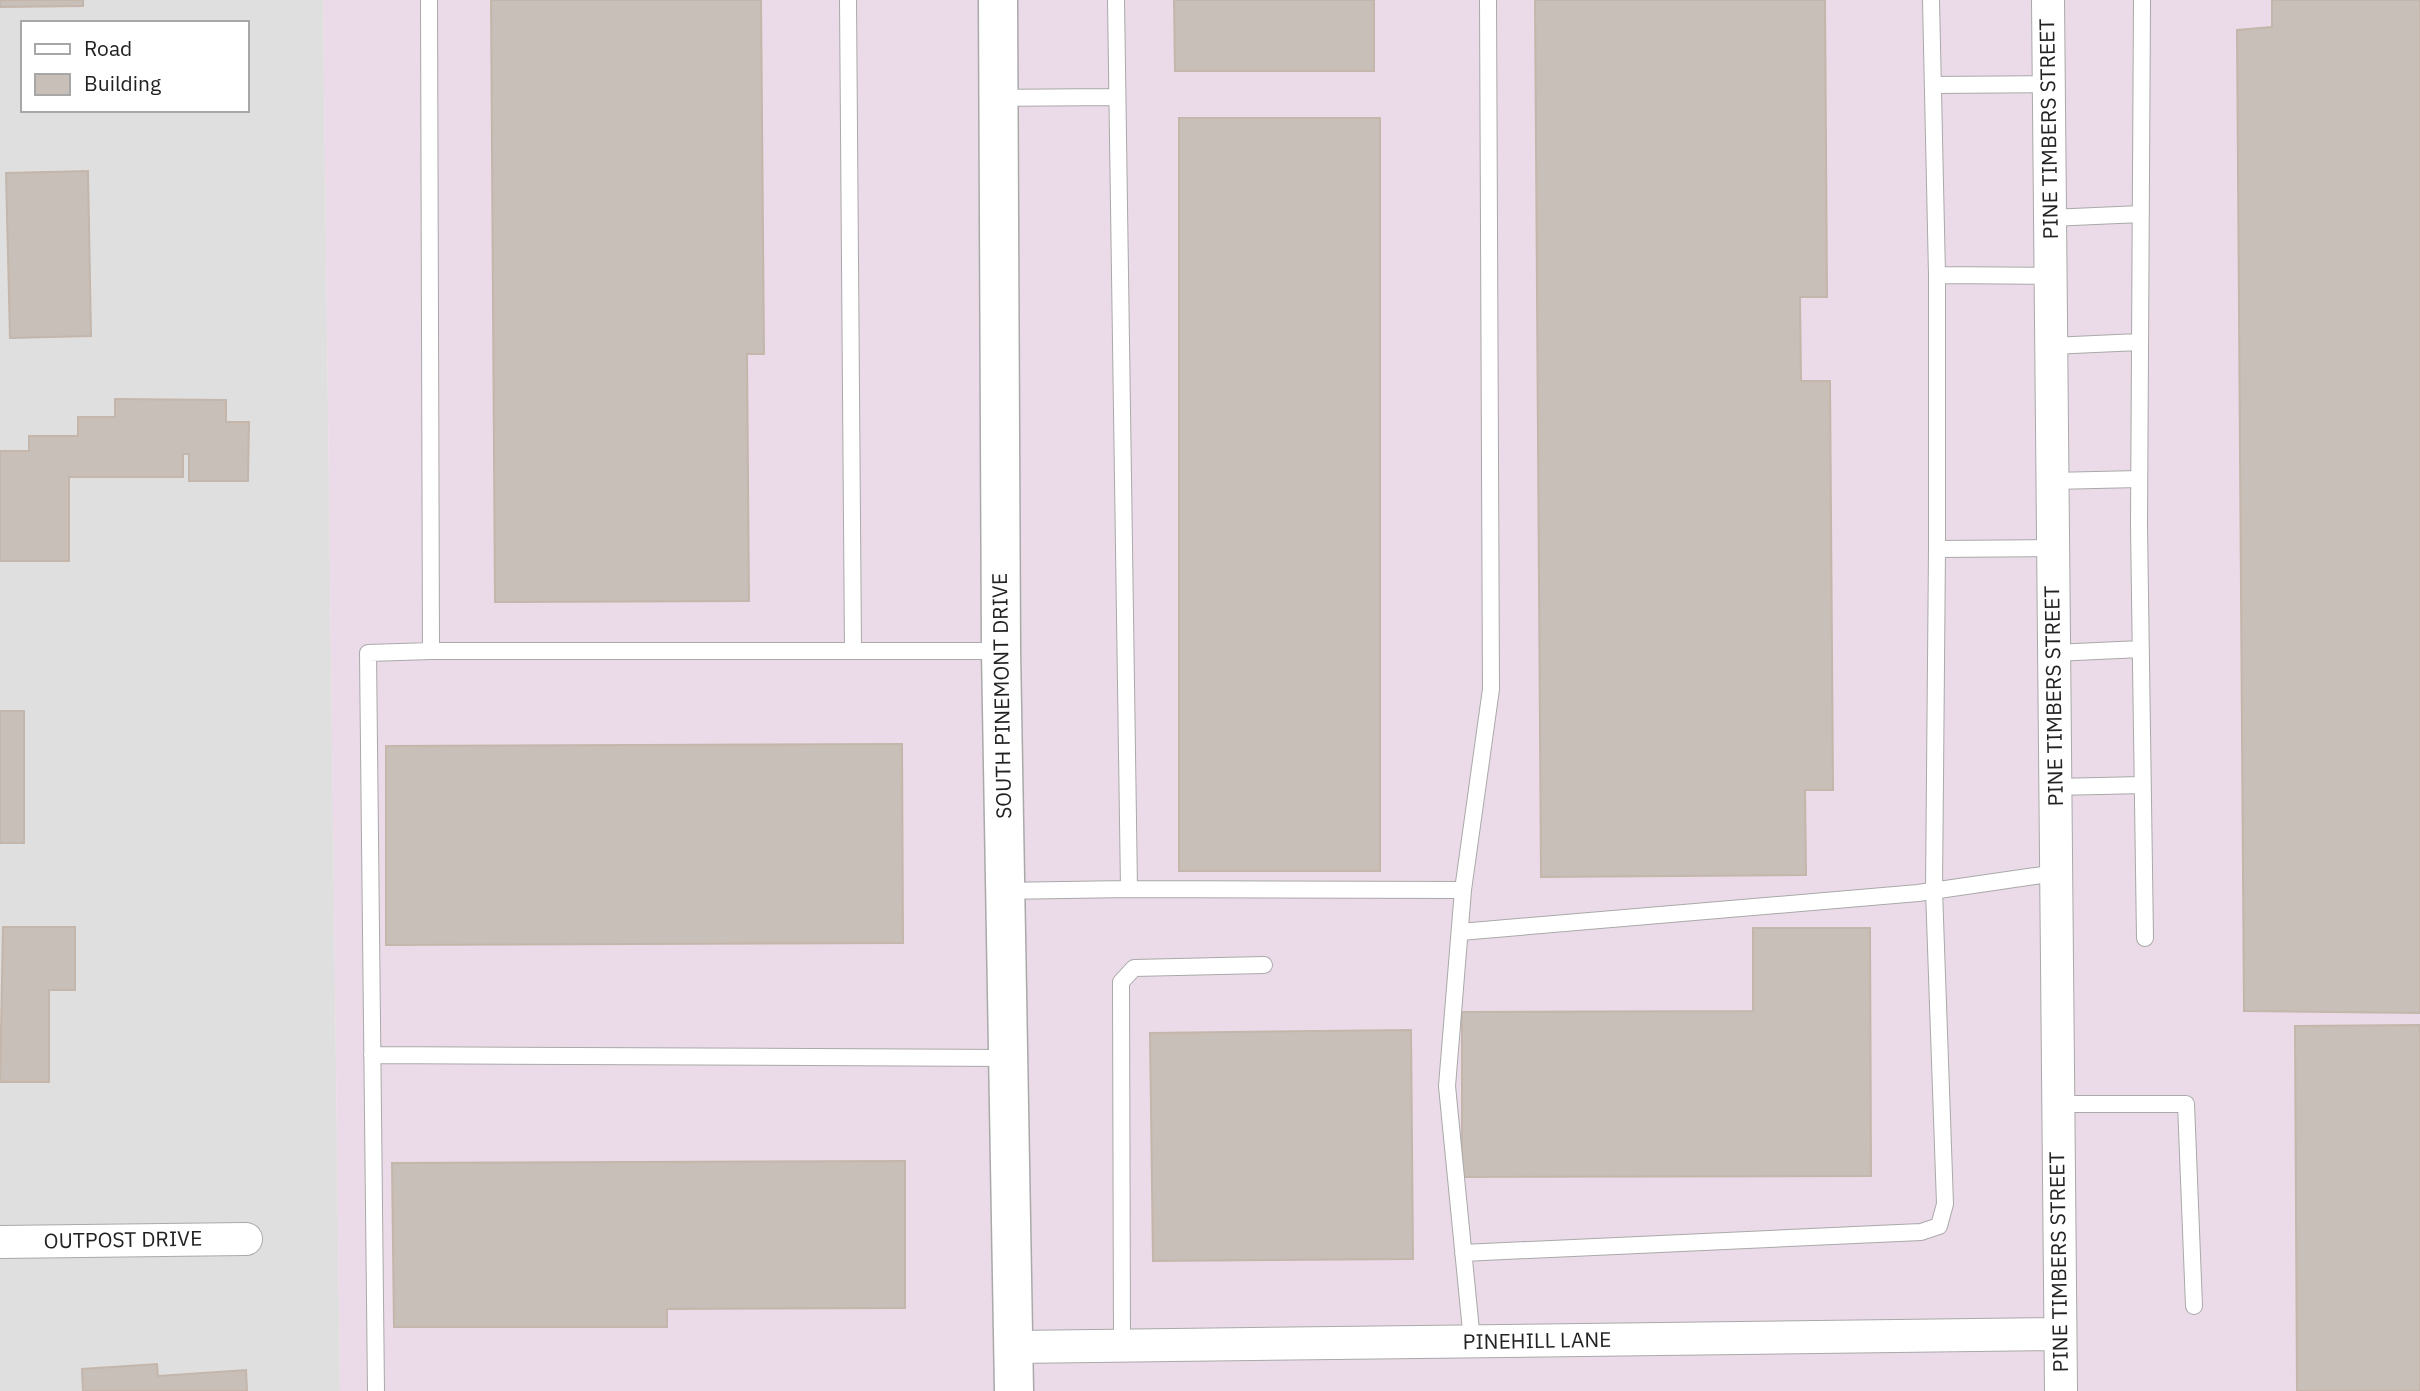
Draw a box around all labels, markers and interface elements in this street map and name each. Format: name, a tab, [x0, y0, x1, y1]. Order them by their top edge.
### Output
street label: PINE TIMBERS STREET	[2032, 18, 2064, 240]
legend	[21, 21, 248, 112]
text: Road	[84, 34, 132, 62]
text: Building	[84, 69, 161, 97]
street label: SOUTH PINEMONT DRIVE	[985, 573, 1017, 819]
street label: PINE TIMBERS STREET	[2037, 585, 2069, 807]
street label: PINE TIMBERS STREET	[2042, 1151, 2074, 1373]
street label: OUTPOST DRIVE	[43, 1224, 203, 1254]
street label: PINEHILL LANE	[1462, 1325, 1612, 1355]

